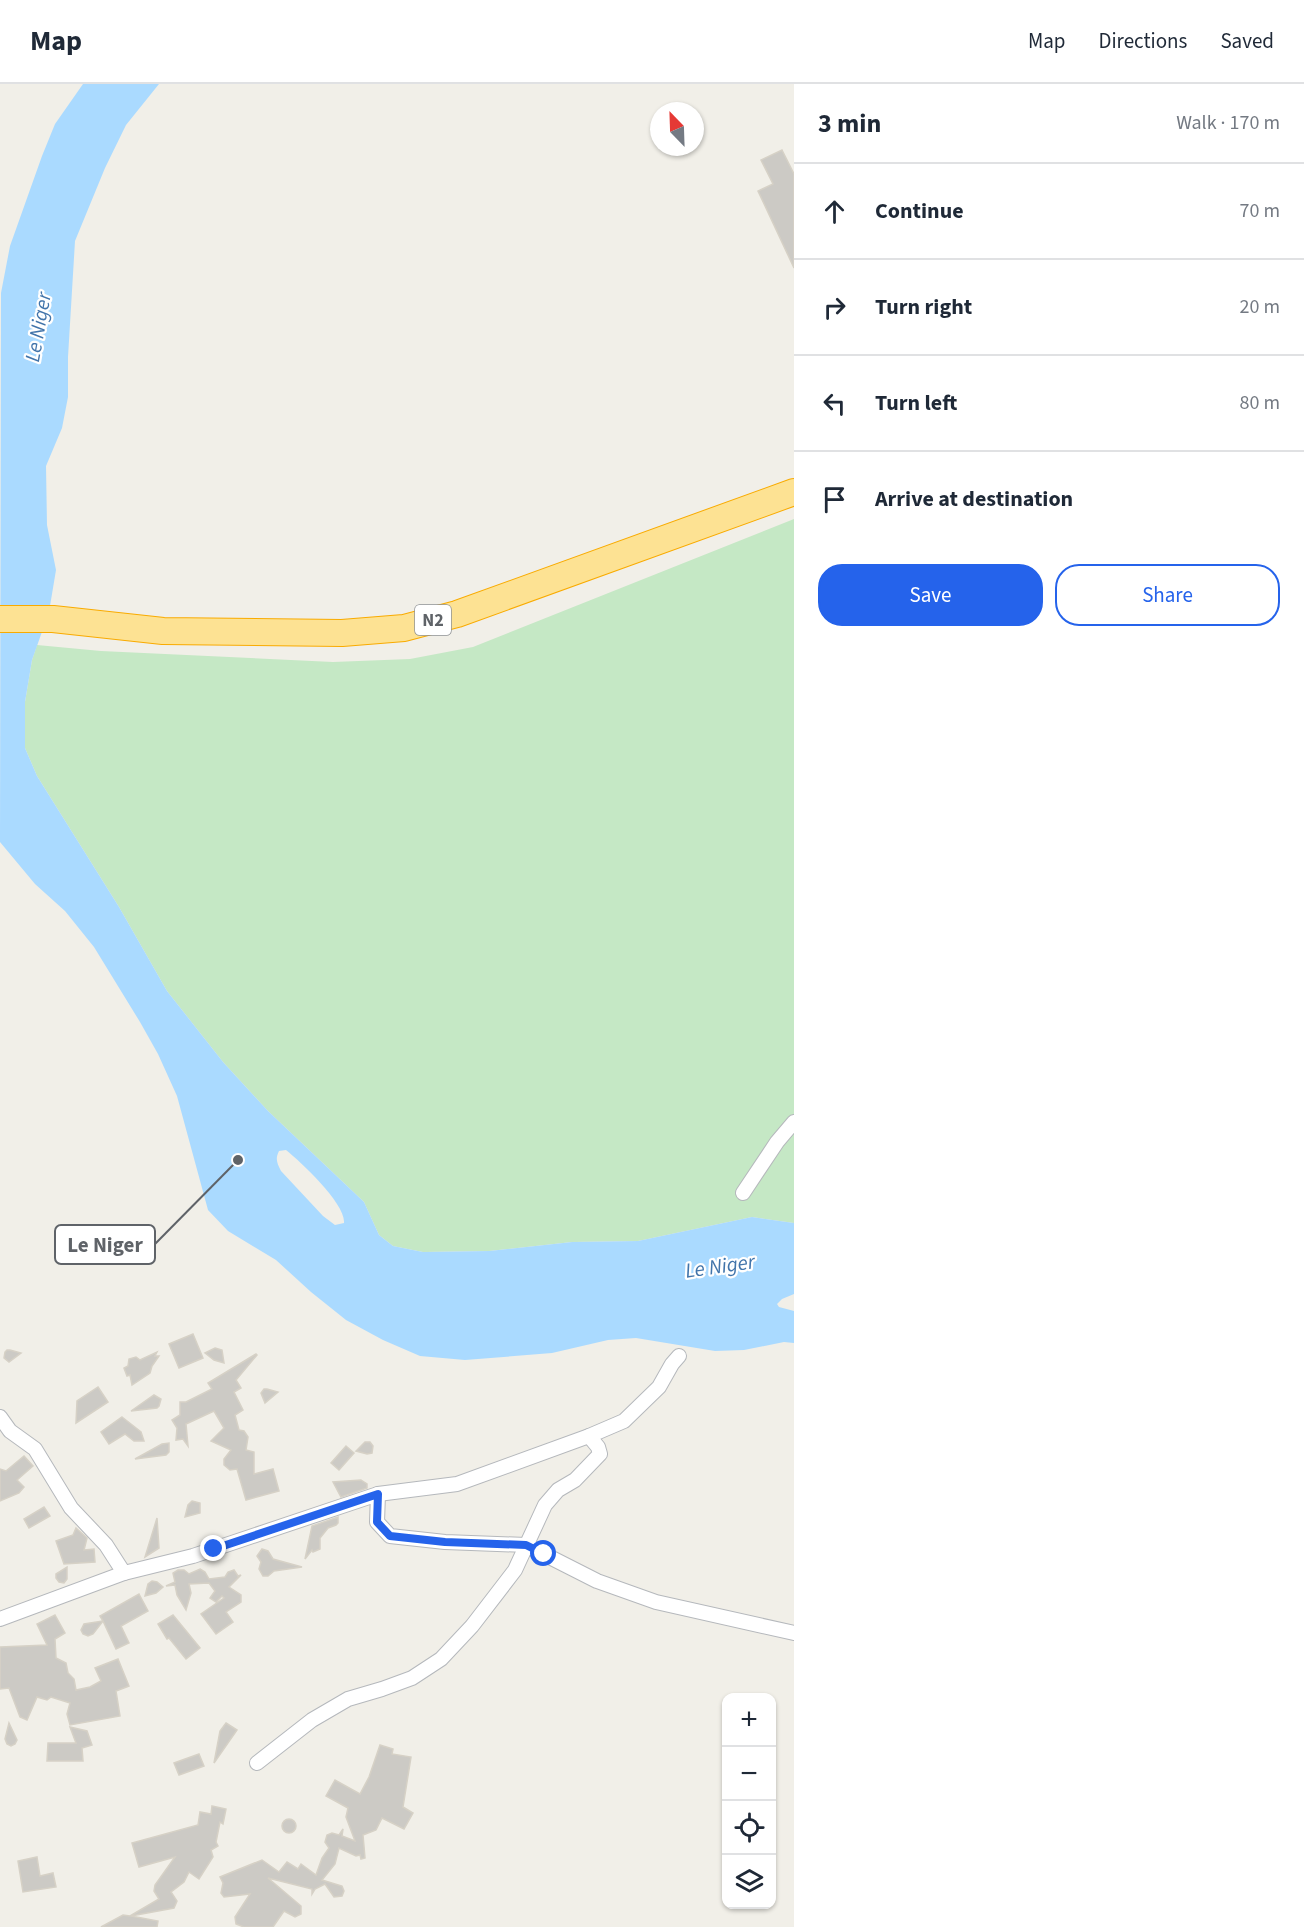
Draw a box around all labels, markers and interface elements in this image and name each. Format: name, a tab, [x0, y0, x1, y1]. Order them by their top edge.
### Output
text: Map	[30, 21, 82, 61]
text: Map	[1028, 26, 1066, 56]
text: Directions	[1099, 26, 1187, 56]
text: Saved	[1220, 26, 1274, 56]
north arrow	[650, 102, 704, 156]
text: 3 min	[818, 105, 881, 142]
text: Walk · 170 m	[1176, 109, 1280, 137]
icon: ahead	[818, 195, 851, 228]
text: Continue	[875, 195, 964, 227]
text: 70 m	[1240, 197, 1280, 225]
water label: Le Niger	[17, 289, 59, 364]
icon: right	[818, 291, 851, 324]
text: Turn right	[875, 291, 972, 323]
text: 20 m	[1240, 293, 1280, 321]
icon: left	[818, 387, 851, 420]
text: Turn left	[875, 387, 957, 419]
text: 80 m	[1240, 389, 1280, 417]
icon: arrive	[818, 483, 851, 516]
text: Arrive at destination	[875, 483, 1073, 515]
button: Save	[818, 564, 1043, 626]
button: Share	[1055, 564, 1280, 626]
road number: N2	[415, 605, 451, 635]
callout: Le Niger	[55, 1225, 155, 1264]
text: Le Niger	[67, 1230, 143, 1260]
water label: Le Niger	[683, 1246, 758, 1286]
route end	[200, 1535, 226, 1561]
route start	[530, 1540, 556, 1566]
map controls	[722, 1693, 776, 1909]
button: +	[722, 1693, 776, 1747]
button: −	[722, 1747, 776, 1801]
button: locate	[722, 1801, 776, 1855]
button: layers	[722, 1855, 776, 1909]

